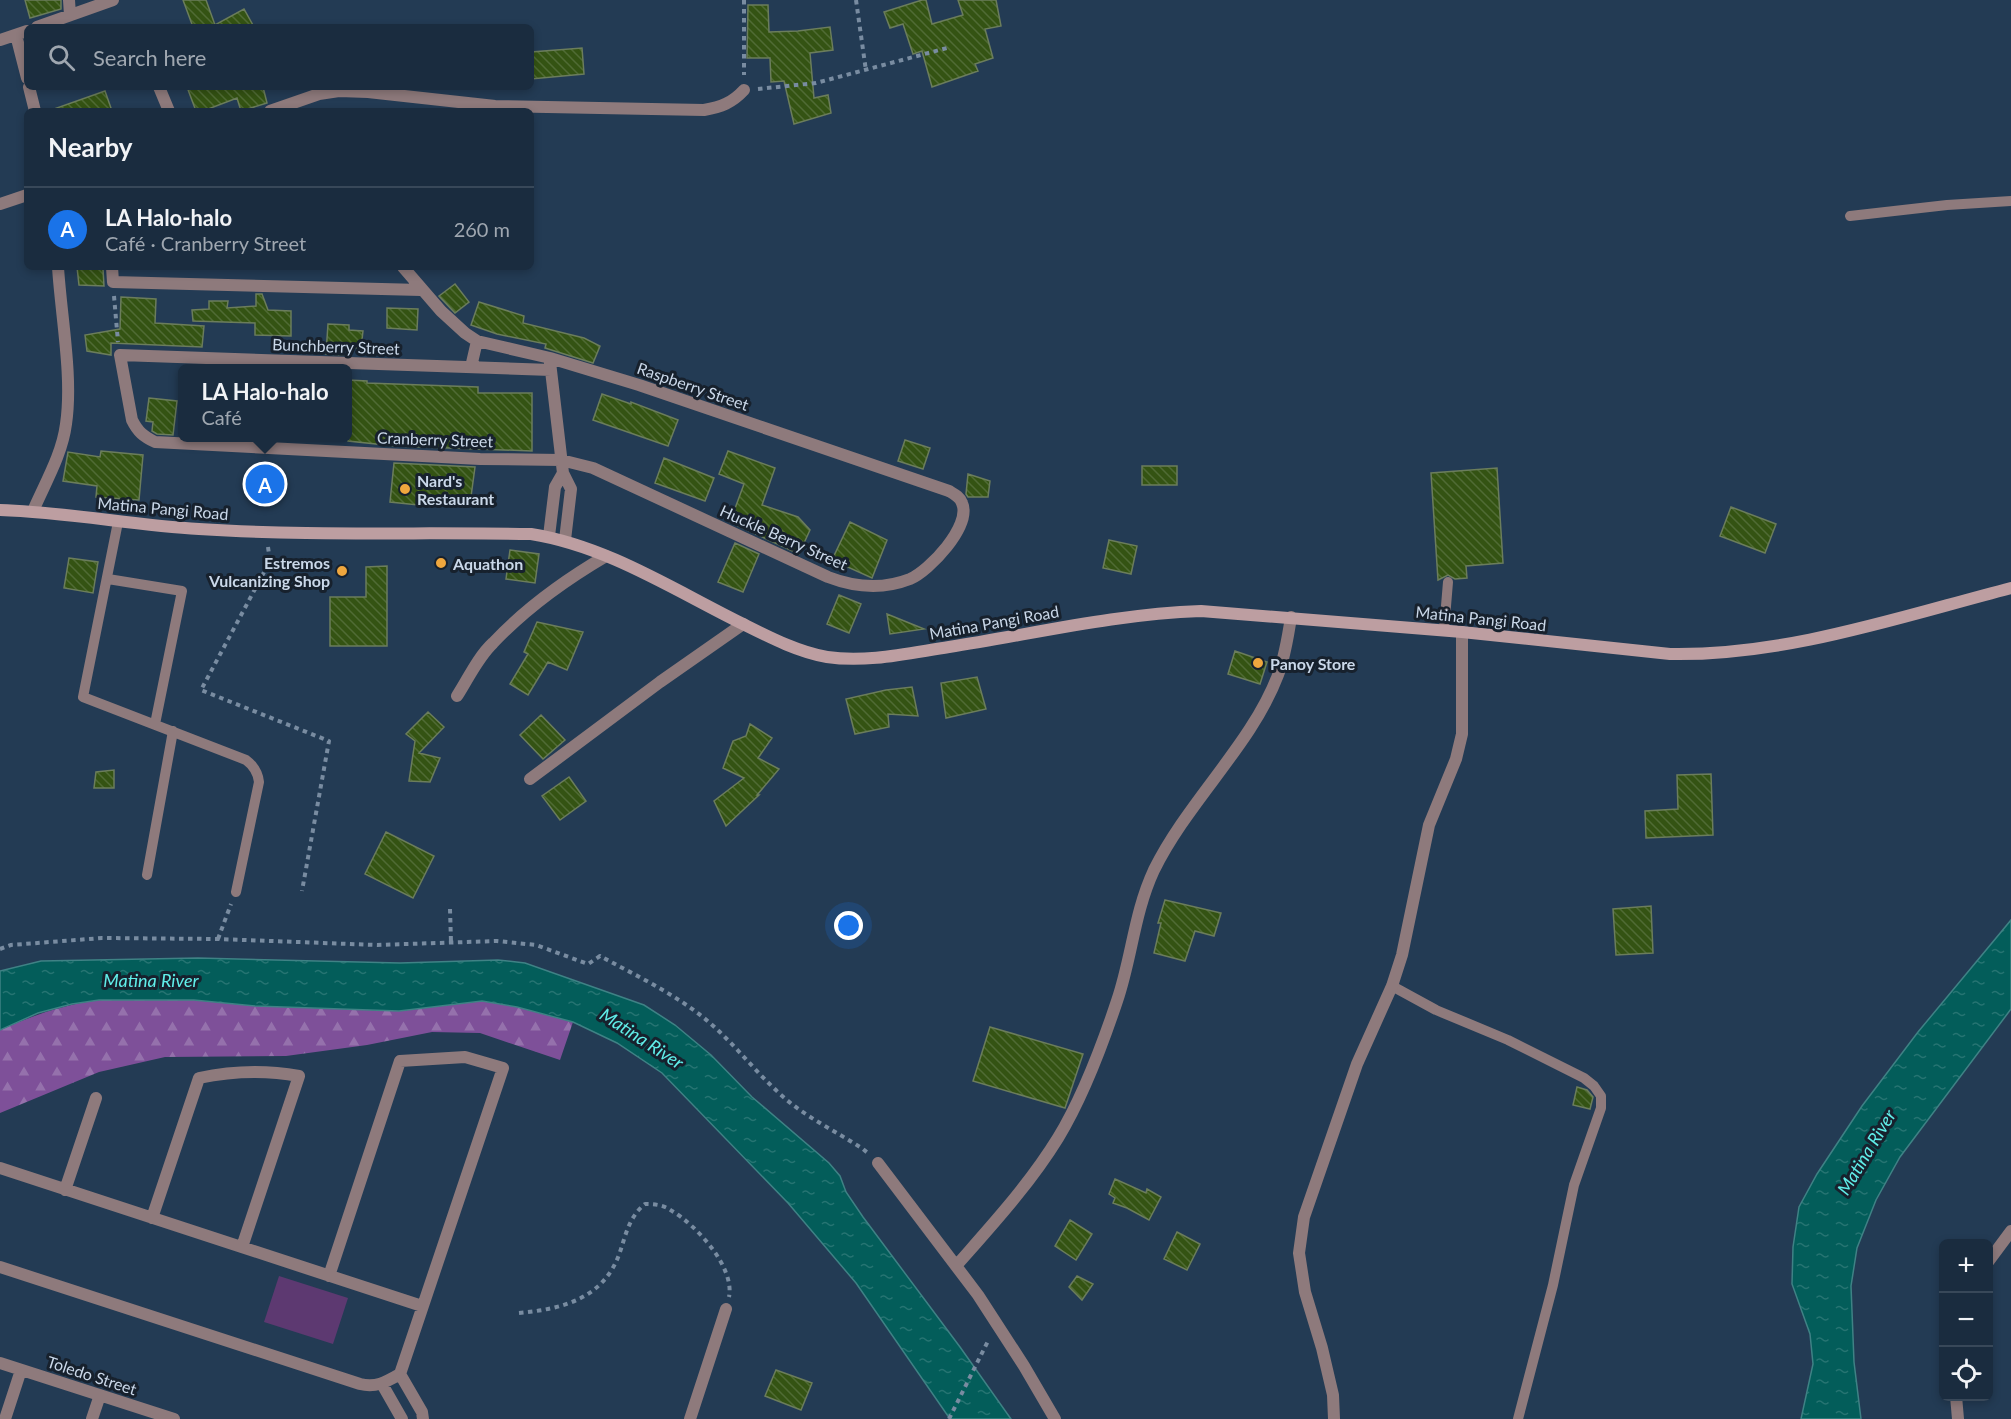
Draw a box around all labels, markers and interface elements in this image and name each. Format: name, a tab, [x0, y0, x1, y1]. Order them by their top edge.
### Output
search box	[24, 24, 534, 90]
icon: search	[45, 41, 78, 74]
text: Search here	[93, 44, 206, 71]
text: Nearby	[48, 131, 133, 163]
text: LA Halo-halo	[105, 204, 232, 231]
text: A	[61, 217, 74, 241]
text: 260 m	[454, 217, 510, 241]
text: Café · Cranberry Street	[105, 231, 306, 255]
street label: Bunchberry Street	[272, 334, 400, 358]
street label: Raspberry Street	[635, 358, 752, 414]
popup	[178, 364, 352, 442]
text: LA Halo-halo	[201, 378, 329, 405]
text: Café	[201, 405, 242, 429]
street label: Cranberry Street	[377, 427, 494, 451]
pin: A	[246, 462, 284, 506]
place label: Nard's Restaurant	[417, 471, 494, 508]
marker: Nard's Restaurant	[398, 482, 412, 496]
street label: Matina Pangi Road	[97, 493, 229, 523]
street label: Huckle Berry Street	[717, 500, 851, 574]
place label: Estremos Vulcanizing Shop	[208, 553, 330, 590]
place label: Aquathon	[452, 554, 523, 573]
marker: Aquathon	[434, 556, 448, 570]
marker: Estremos Vulcanizing Shop	[335, 564, 349, 578]
street label: Matina Pangi Road	[928, 601, 1060, 643]
street label: Matina Pangi Road	[1415, 602, 1547, 634]
place label: Panoy Store	[1270, 654, 1356, 673]
marker: Panoy Store	[1251, 656, 1265, 670]
your location	[834, 911, 863, 940]
water label: Matina River	[103, 969, 200, 991]
water label: Matina River	[596, 1003, 689, 1074]
water label: Matina River	[1832, 1105, 1900, 1199]
map controls	[1939, 1239, 1993, 1401]
button: +	[1939, 1239, 1993, 1293]
button: −	[1939, 1293, 1993, 1347]
button: locate	[1939, 1347, 1993, 1401]
street label: Toledo Street	[45, 1352, 139, 1398]

